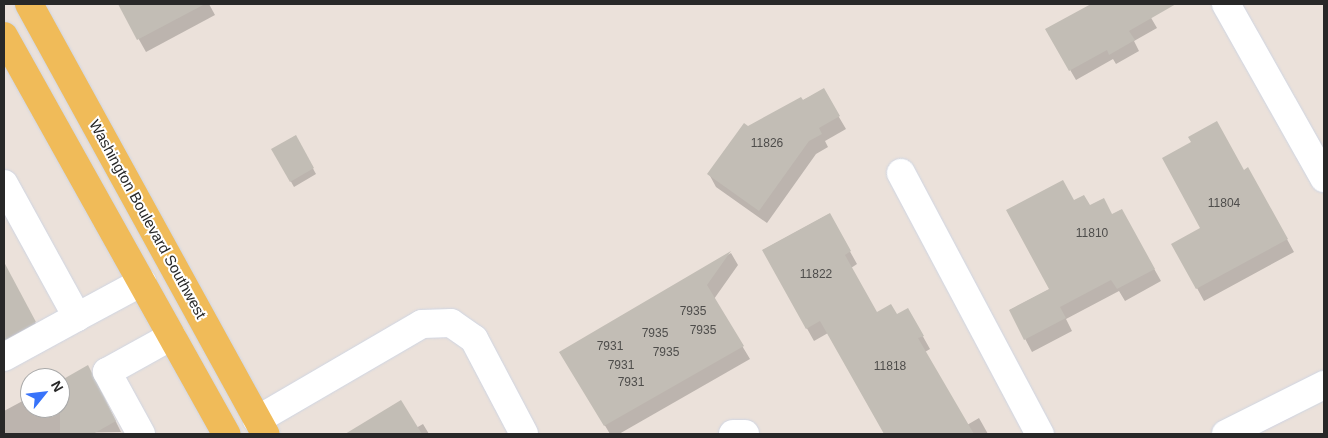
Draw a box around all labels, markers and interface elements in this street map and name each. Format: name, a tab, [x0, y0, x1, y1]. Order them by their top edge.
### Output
street label: Washington Boulevard Southwest	[86, 116, 210, 322]
house number: 11826	[751, 137, 783, 151]
house number: 11804	[1208, 197, 1240, 211]
house number: 11810	[1076, 227, 1108, 241]
house number: 11822	[800, 268, 832, 282]
house number: 7935	[680, 305, 706, 319]
house number: 7935	[690, 324, 716, 338]
house number: 7935	[642, 327, 668, 341]
house number: 7931	[597, 340, 623, 354]
house number: 7935	[653, 346, 679, 360]
house number: 7931	[608, 359, 634, 373]
house number: 11818	[874, 360, 906, 374]
north arrow	[20, 368, 70, 418]
house number: 7931	[618, 376, 644, 390]
text: N	[48, 378, 67, 395]

